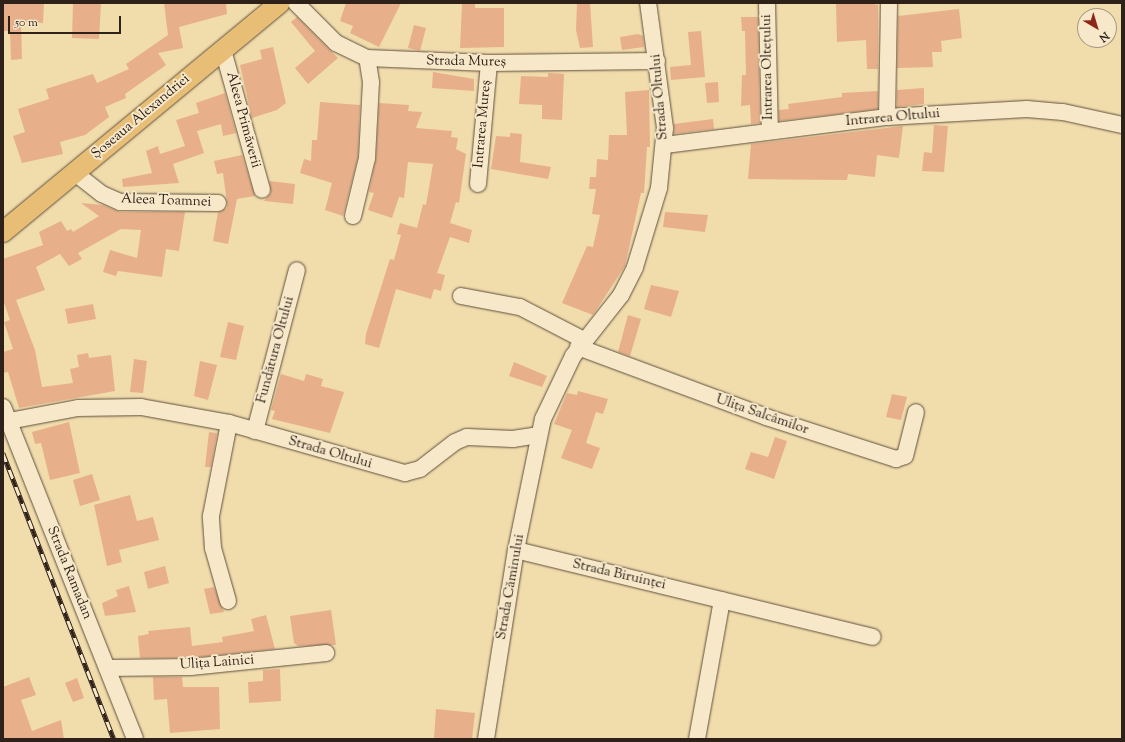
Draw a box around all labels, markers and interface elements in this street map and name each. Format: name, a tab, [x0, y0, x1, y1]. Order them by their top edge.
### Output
scale bar	[10, 8, 123, 34]
north arrow	[1077, 8, 1117, 48]
text: 50 m	[15, 14, 38, 32]
street label: Intrarea Oltețului	[759, 14, 777, 120]
text: N	[1095, 28, 1112, 46]
street label: Strada Mureș	[426, 53, 506, 71]
street label: Strada Oltului	[648, 53, 672, 141]
street label: Aleea Primăverii	[222, 70, 264, 170]
street label: Șoseaua Alexandriei	[88, 71, 194, 163]
street label: Intrarea Mureș	[471, 79, 495, 169]
street label: Intrarea Oltului	[845, 106, 941, 130]
street label: Aleea Toamnei	[120, 191, 212, 211]
street label: Fundătura Oltului	[254, 295, 298, 405]
street label: Ulița Salcâmilor	[713, 391, 811, 439]
street label: Strada Oltului	[286, 433, 374, 473]
street label: Strada Ramadan	[43, 524, 95, 622]
street label: Strada Căminului	[493, 533, 529, 641]
street label: Strada Biruinței	[571, 556, 667, 594]
street label: Ulița Lainici	[179, 652, 255, 674]

